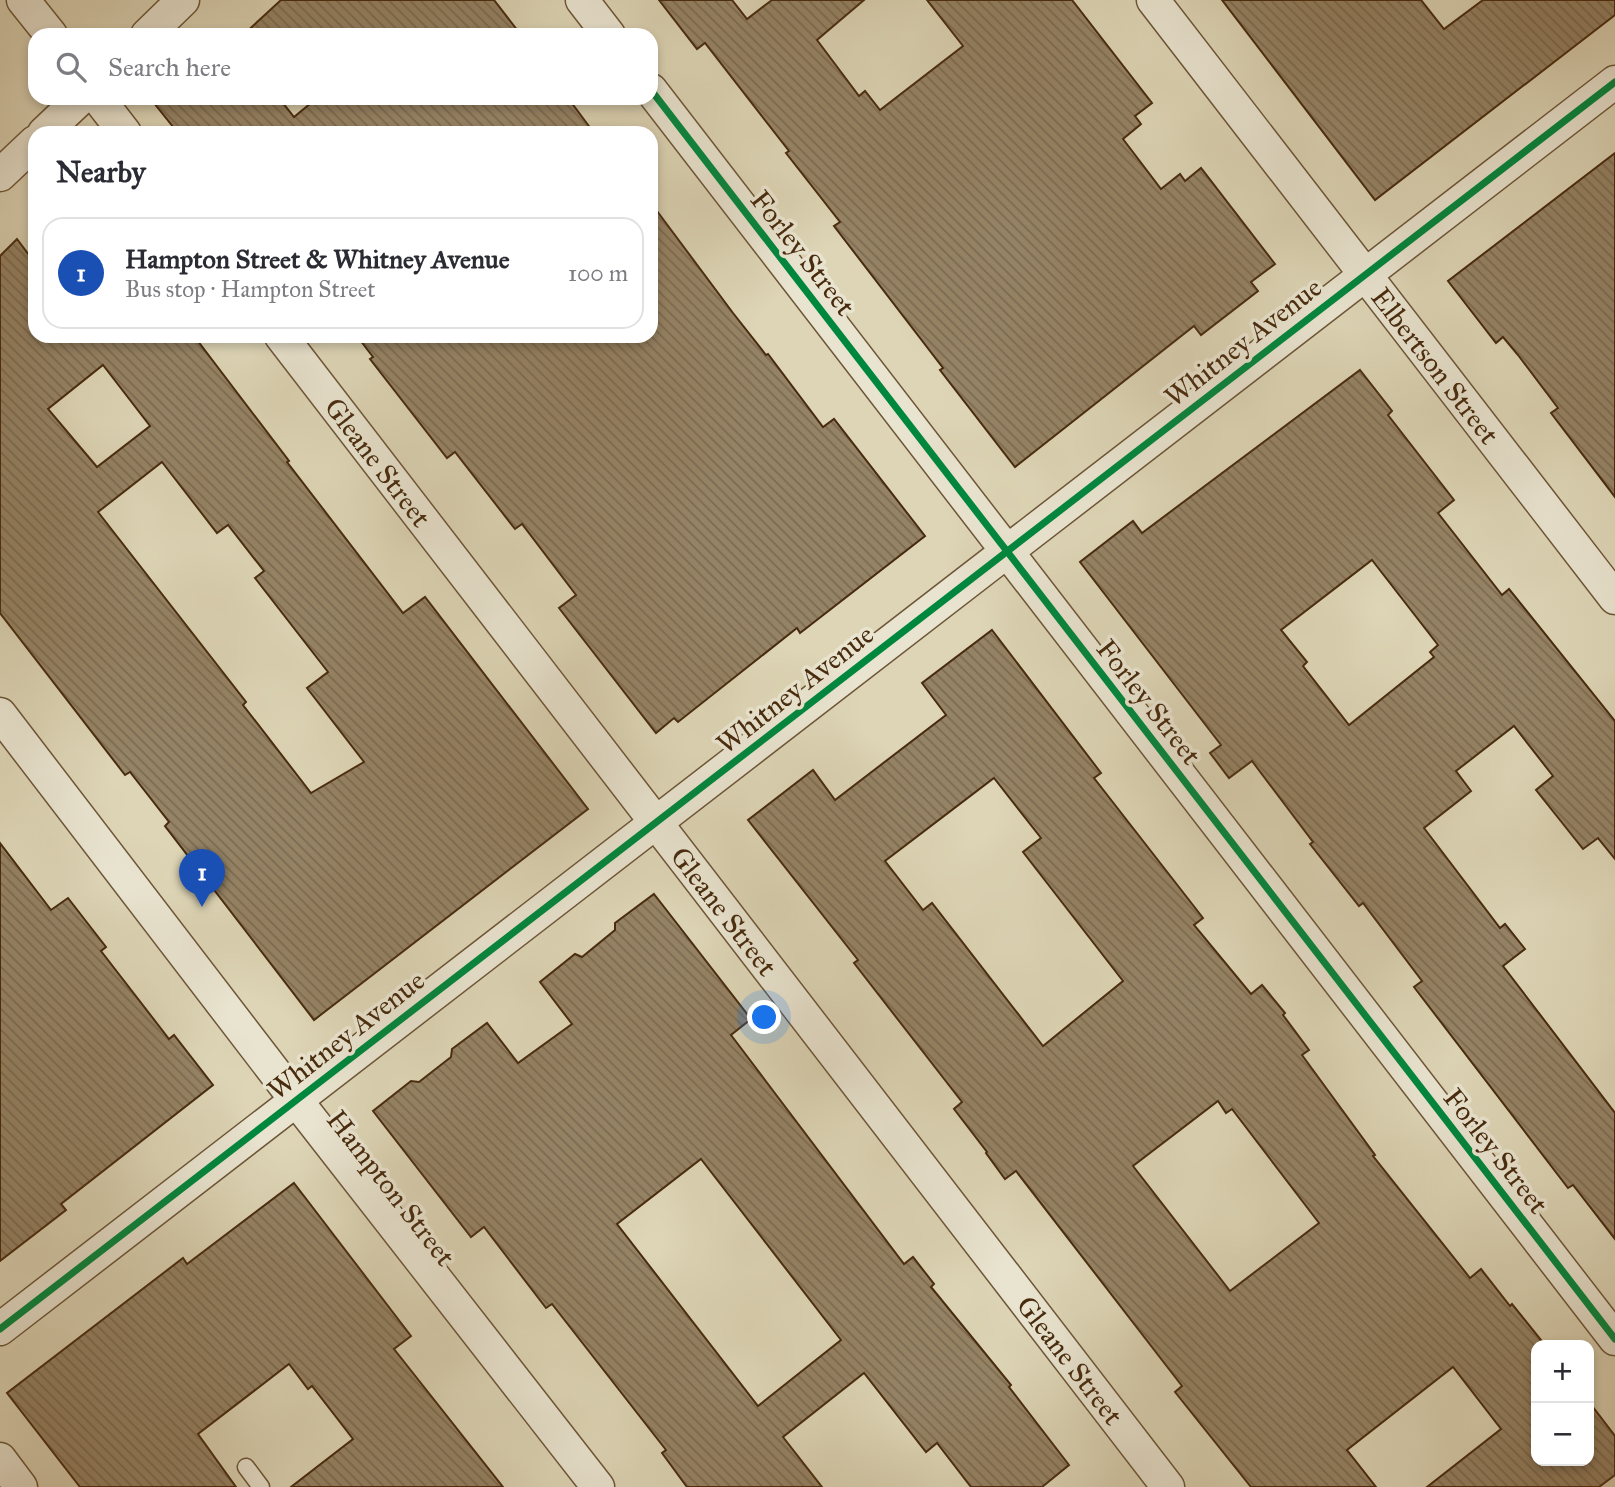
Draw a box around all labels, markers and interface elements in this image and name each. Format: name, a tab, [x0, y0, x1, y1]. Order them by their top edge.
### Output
search box	[28, 28, 658, 105]
icon: search	[52, 48, 90, 86]
text: Search here	[108, 51, 231, 83]
text: Nearby	[56, 154, 146, 190]
street label: Forley Street	[743, 183, 863, 323]
text: Hampton Street & Whitney Avenue	[125, 243, 509, 275]
text: 1	[76, 259, 86, 287]
text: 100 m	[568, 259, 628, 287]
street label: Whitney Avenue	[1157, 270, 1329, 414]
text: Bus stop · Hampton Street	[125, 275, 375, 303]
street label: Elbertson Street	[1364, 280, 1507, 451]
street label: Gleane Street	[317, 390, 439, 534]
street label: Whitney Avenue	[709, 617, 881, 761]
street label: Forley Street	[1089, 632, 1209, 772]
street label: Gleane Street	[663, 839, 785, 983]
pin: 1	[179, 849, 225, 907]
street label: Whitney Avenue	[260, 963, 432, 1107]
your location	[747, 1000, 781, 1034]
street label: Forley Street	[1436, 1081, 1556, 1221]
street label: Hampton Street	[319, 1103, 463, 1273]
street label: Gleane Street	[1009, 1289, 1131, 1432]
map controls	[1531, 1340, 1594, 1466]
button: +	[1531, 1340, 1594, 1403]
button: −	[1531, 1403, 1594, 1466]

